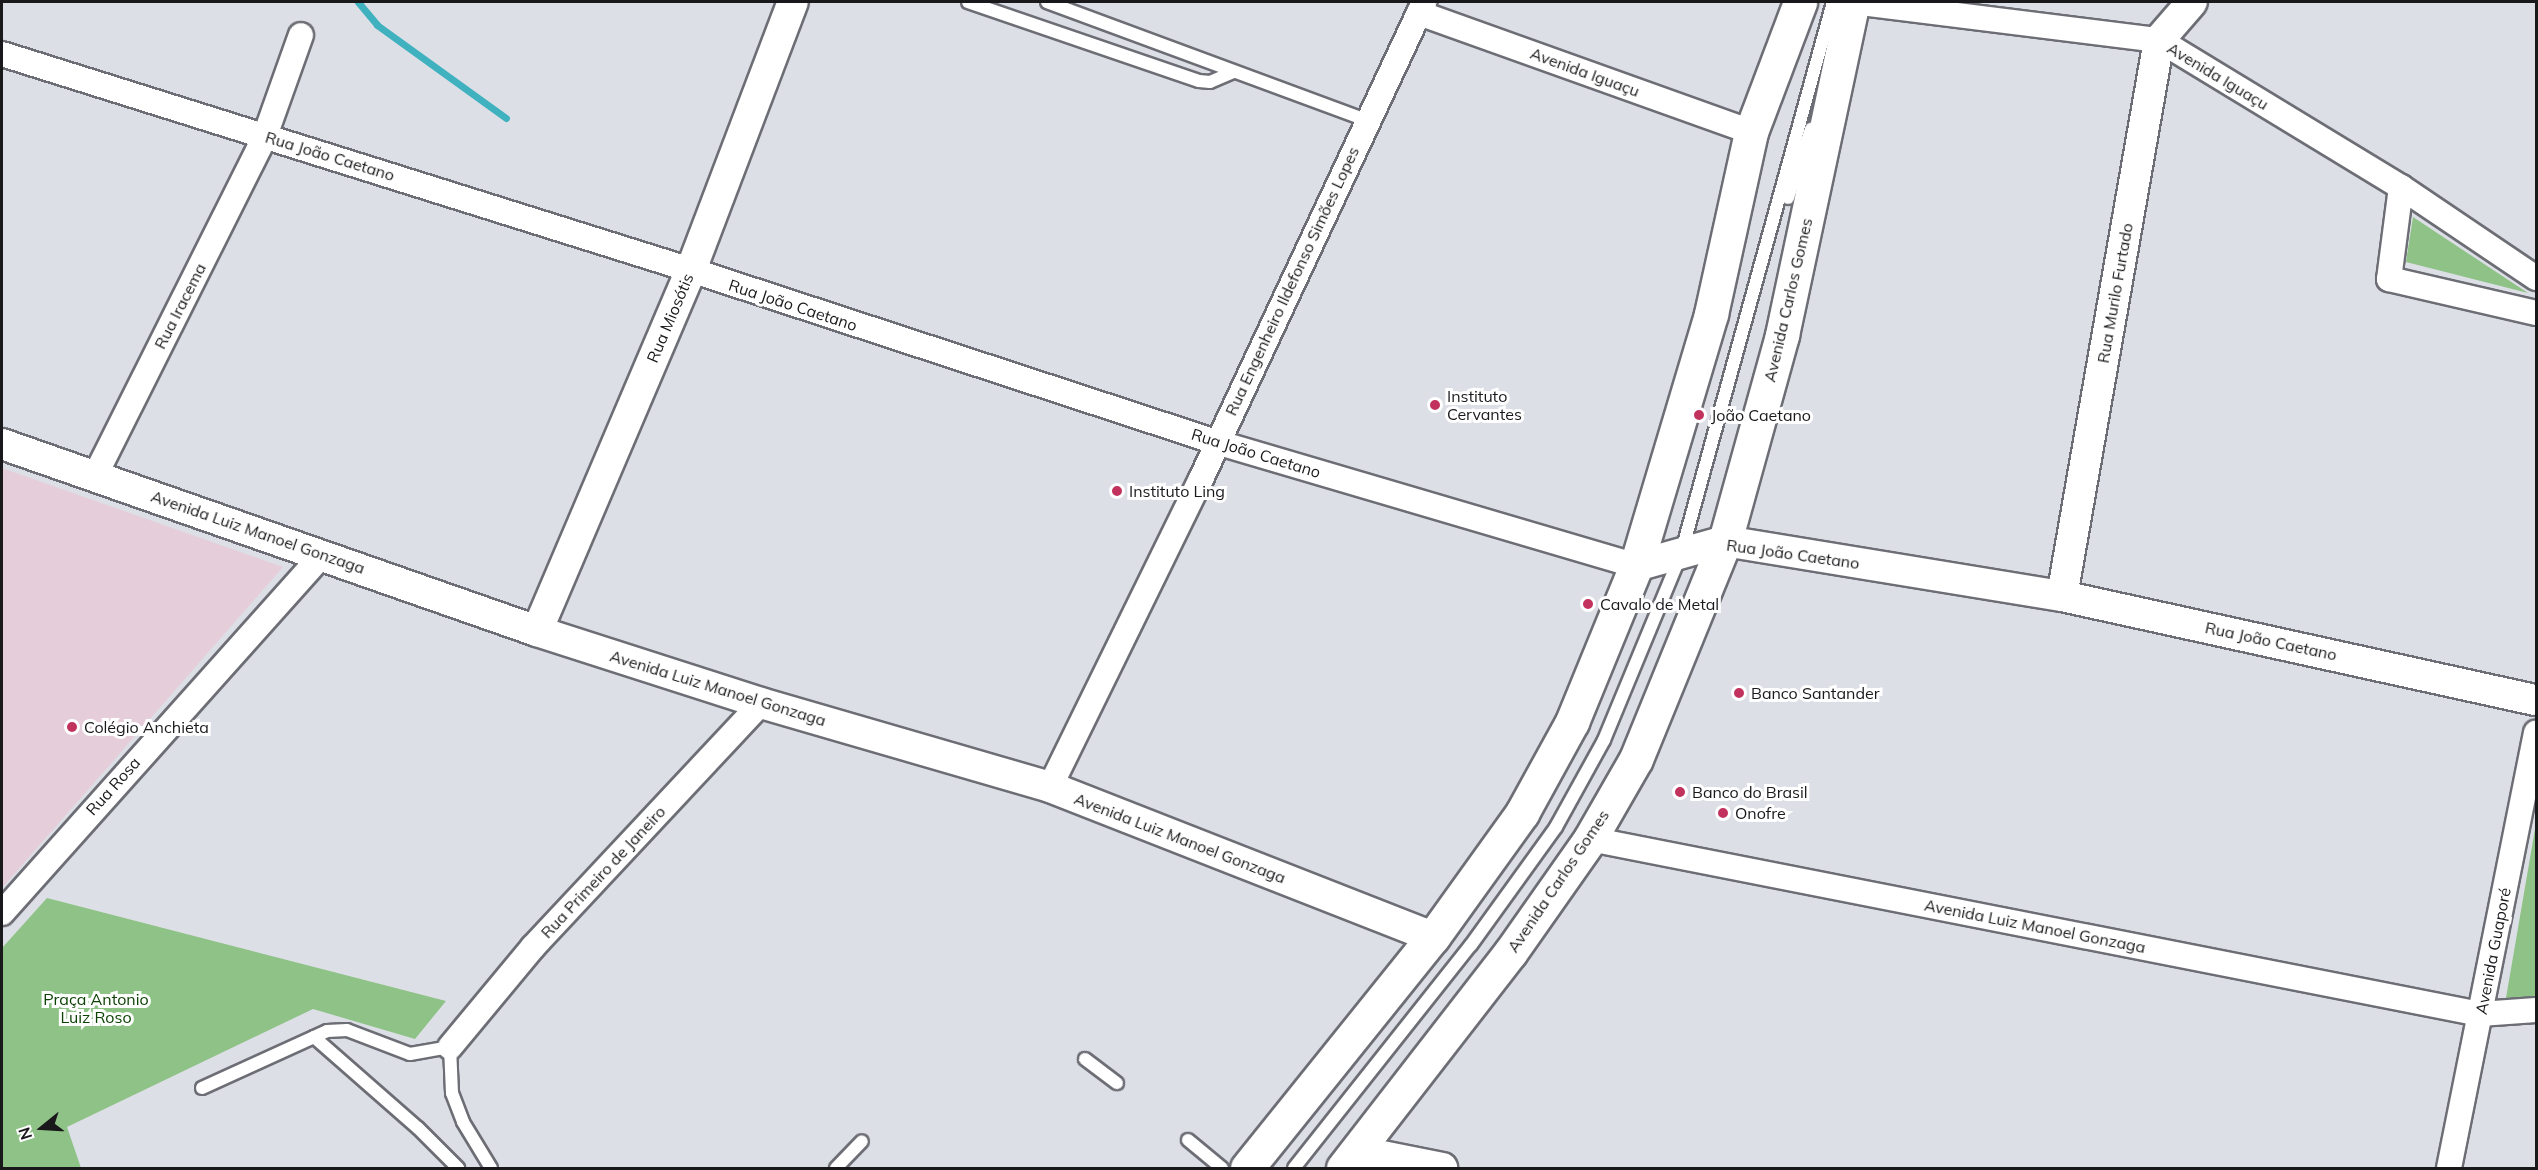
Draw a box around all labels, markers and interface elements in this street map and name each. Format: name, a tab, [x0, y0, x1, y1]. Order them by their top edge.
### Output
street label: Avenida Iguaçu	[2164, 38, 2272, 114]
street label: Avenida Iguaçu	[1528, 43, 1642, 101]
street label: Rua João Caetano	[263, 127, 397, 185]
street label: Rua Engenheiro Ildefonso Simões Lopes	[1221, 143, 1363, 419]
street label: Avenida Carlos Gomes	[1760, 216, 1816, 384]
street label: Rua Murilo Furtado	[2093, 221, 2137, 365]
street label: Rua Iracema	[150, 260, 210, 352]
street label: Rua Miosótis	[643, 270, 697, 366]
street label: Rua João Caetano	[726, 275, 860, 335]
place label: Instituto Cervantes	[1447, 386, 1522, 424]
marker: Instituto Cervantes	[1428, 398, 1442, 412]
place label: João Caetano	[1711, 405, 1811, 425]
marker: João Caetano	[1692, 408, 1706, 422]
street label: Rua João Caetano	[1189, 424, 1323, 482]
place label: Instituto Ling	[1129, 481, 1225, 501]
marker: Instituto Ling	[1110, 484, 1124, 498]
street label: Avenida Luiz Manoel Gonzaga	[149, 486, 367, 578]
street label: Rua João Caetano	[1725, 535, 1861, 573]
place label: Cavalo de Metal	[1600, 594, 1719, 614]
marker: Cavalo de Metal	[1581, 597, 1595, 611]
street label: Rua João Caetano	[2203, 618, 2339, 664]
street label: Avenida Luiz Manoel Gonzaga	[608, 646, 828, 730]
place label: Banco Santander	[1751, 683, 1880, 703]
marker: Banco Santander	[1732, 686, 1746, 700]
place label: Colégio Anchieta	[84, 717, 209, 737]
marker: Colégio Anchieta	[65, 720, 79, 734]
street label: Rua Rosa	[82, 753, 144, 819]
place label: Banco do Brasil	[1692, 782, 1808, 802]
marker: Banco do Brasil	[1673, 785, 1687, 799]
street label: Avenida Luiz Manoel Gonzaga	[1072, 789, 1288, 887]
street label: Rua Primeiro de Janeiro	[537, 802, 669, 942]
place label: Onofre	[1735, 803, 1786, 823]
street label: Avenida Carlos Gomes	[1503, 806, 1613, 956]
marker: Onofre	[1716, 806, 1730, 820]
street label: Avenida Guaporé	[2471, 886, 2515, 1016]
street label: Avenida Luiz Manoel Gonzaga	[1923, 895, 2147, 957]
park label: Praça Antonio Luiz Roso	[43, 989, 149, 1027]
north arrow	[12, 1098, 72, 1158]
text: N	[14, 1125, 36, 1142]

